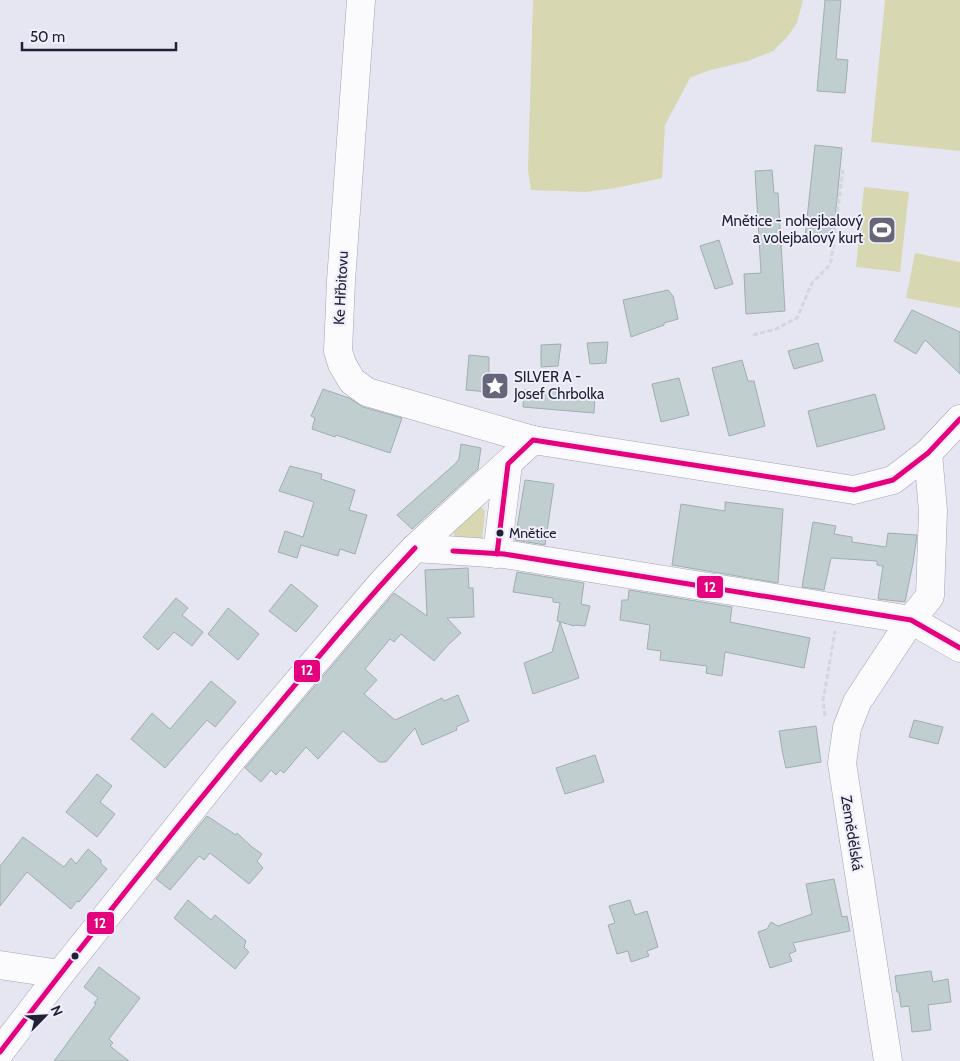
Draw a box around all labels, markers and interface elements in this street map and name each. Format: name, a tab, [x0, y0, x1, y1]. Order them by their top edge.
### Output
scale bar	[22, 20, 176, 52]
text: 50 m	[30, 28, 65, 46]
place label: Mnětice - nohejbalový a volejbalový kurt	[721, 212, 863, 247]
sports icon: Mnětice - nohejbalový a volejbalový kurt	[867, 215, 897, 245]
street label: Ke Hřbitovu	[330, 250, 352, 326]
place label: SILVER A - Josef Chrbolka	[513, 368, 605, 403]
place icon: SILVER A - Josef Chrbolka	[480, 371, 510, 401]
place label: Mnětice	[509, 524, 556, 542]
marker: Mnětice	[495, 528, 505, 538]
line badge: 12	[696, 575, 724, 599]
text: 12	[704, 578, 716, 596]
line badge: 12	[293, 659, 321, 683]
text: 12	[301, 661, 313, 679]
street label: Zemědělská	[837, 794, 867, 873]
line badge: 12	[86, 911, 115, 935]
text: 12	[94, 914, 106, 932]
unlabelled marker	[70, 951, 80, 961]
north arrow	[20, 991, 70, 1041]
text: N	[47, 1003, 67, 1019]

